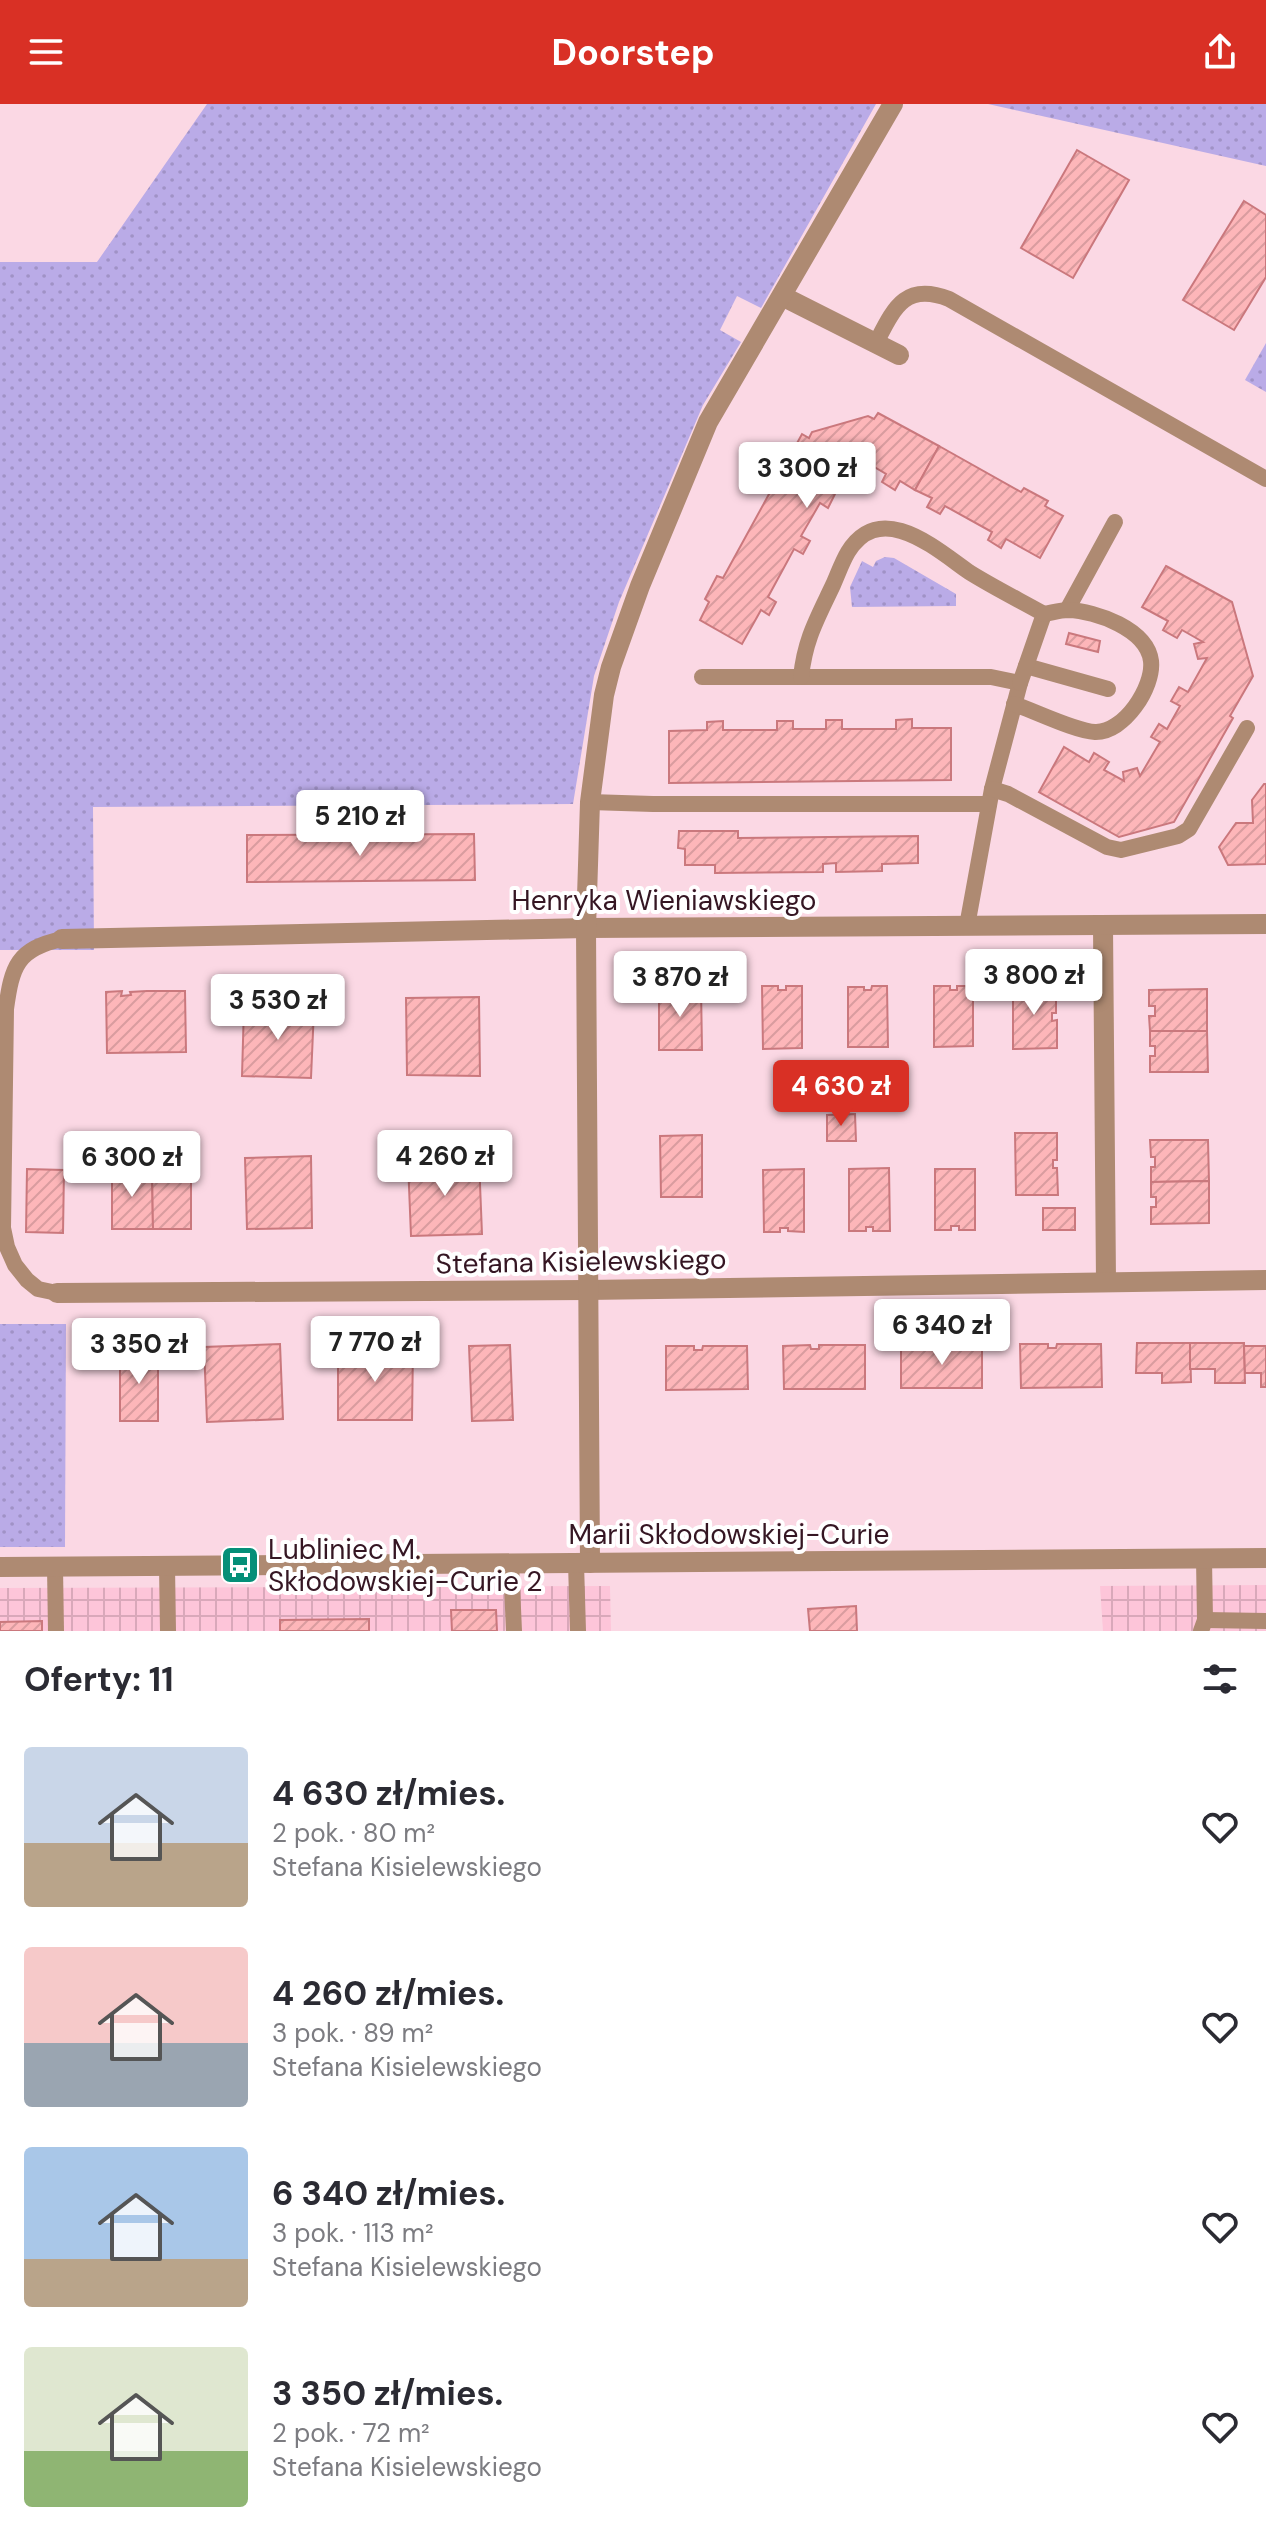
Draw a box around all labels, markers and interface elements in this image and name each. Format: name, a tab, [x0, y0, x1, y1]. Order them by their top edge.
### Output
text: Doorstep	[551, 29, 715, 76]
icon: menu	[24, 30, 68, 74]
icon: share	[1198, 30, 1242, 74]
pin: 3 300 zł	[724, 442, 890, 510]
text: 3 300 zł	[757, 451, 857, 485]
pin: 5 210 zł	[277, 790, 443, 858]
text: 5 210 zł	[314, 799, 406, 833]
street label: Henryka Wieniawskiego	[512, 882, 816, 919]
pin: 3 800 zł	[951, 949, 1117, 1017]
pin: 3 870 zł	[597, 951, 763, 1019]
text: 3 800 zł	[983, 958, 1085, 992]
text: 3 870 zł	[632, 960, 728, 994]
pin: 3 530 zł	[195, 974, 361, 1042]
text: 3 530 zł	[229, 983, 327, 1017]
pin: 4 630 zł	[758, 1060, 924, 1128]
text: 4 630 zł	[791, 1069, 891, 1103]
pin: 4 260 zł	[362, 1130, 528, 1198]
pin: 6 300 zł	[49, 1131, 215, 1199]
text: 4 260 zł	[395, 1139, 495, 1173]
text: 6 300 zł	[81, 1140, 183, 1174]
street label: Stefana Kisielewskiego	[435, 1240, 727, 1283]
pin: 6 340 zł	[859, 1299, 1025, 1367]
text: 6 340 zł	[892, 1308, 992, 1342]
pin: 7 770 zł	[292, 1316, 458, 1384]
pin: 3 350 zł	[56, 1318, 222, 1386]
text: 7 770 zł	[329, 1325, 421, 1359]
text: 3 350 zł	[90, 1327, 188, 1361]
street label: Marii Skłodowskiej-Curie	[569, 1516, 889, 1553]
place label: Lubliniec M. Skłodowskiej-Curie 2	[268, 1531, 542, 1600]
bus stop icon: Lubliniec M. Skłodowskiej-Curie 2	[219, 1544, 261, 1586]
text: Oferty: 11	[24, 1657, 174, 1702]
icon: filters	[1198, 1657, 1242, 1701]
text: 4 630 zł/mies.	[272, 1771, 505, 1816]
icon: home	[88, 1779, 184, 1875]
icon: heart	[1198, 1805, 1242, 1849]
text: 2 pok. · 80 m²	[272, 1816, 435, 1850]
text: Stefana Kisielewskiego	[272, 1850, 542, 1884]
text: 4 260 zł/mies.	[272, 1971, 504, 2016]
icon: home	[88, 1979, 184, 2075]
icon: heart	[1198, 2005, 1242, 2049]
text: 3 pok. · 89 m²	[272, 2016, 433, 2050]
text: Stefana Kisielewskiego	[272, 2050, 542, 2084]
text: 6 340 zł/mies.	[272, 2171, 505, 2216]
icon: home	[88, 2179, 184, 2275]
icon: heart	[1198, 2205, 1242, 2249]
text: 3 pok. · 113 m²	[272, 2216, 433, 2250]
text: Stefana Kisielewskiego	[272, 2250, 542, 2284]
text: 3 350 zł/mies.	[272, 2371, 503, 2416]
icon: home	[88, 2379, 184, 2475]
icon: heart	[1198, 2405, 1242, 2449]
text: 2 pok. · 72 m²	[272, 2416, 430, 2450]
text: Stefana Kisielewskiego	[272, 2450, 542, 2484]

